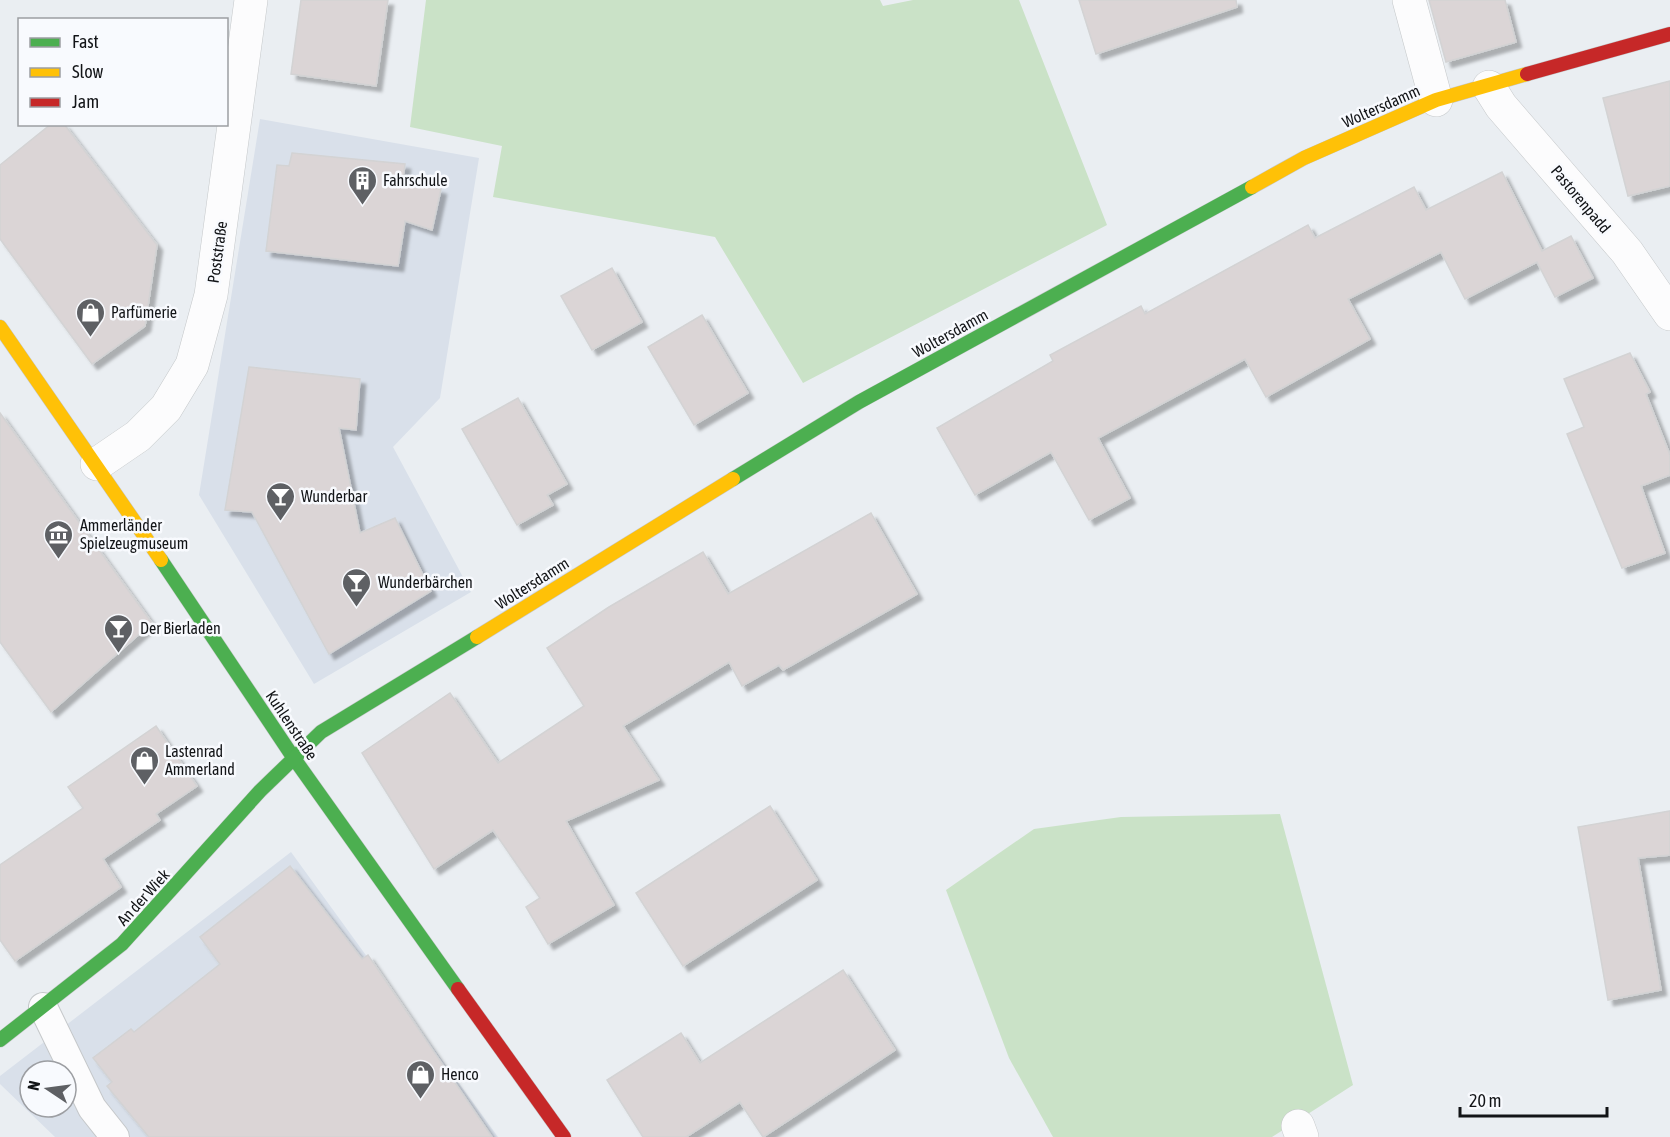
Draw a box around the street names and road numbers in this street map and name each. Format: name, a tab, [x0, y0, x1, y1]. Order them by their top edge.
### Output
street label: Woltersdamm	[1339, 81, 1423, 131]
street label: Pastorenpadd	[1547, 162, 1614, 237]
street label: Poststraße	[204, 220, 230, 284]
street label: Woltersdamm	[909, 305, 991, 361]
street label: Woltersdamm	[492, 553, 572, 613]
street label: Kuhlenstraße	[262, 687, 322, 763]
street label: An der Wiek	[113, 865, 173, 929]

